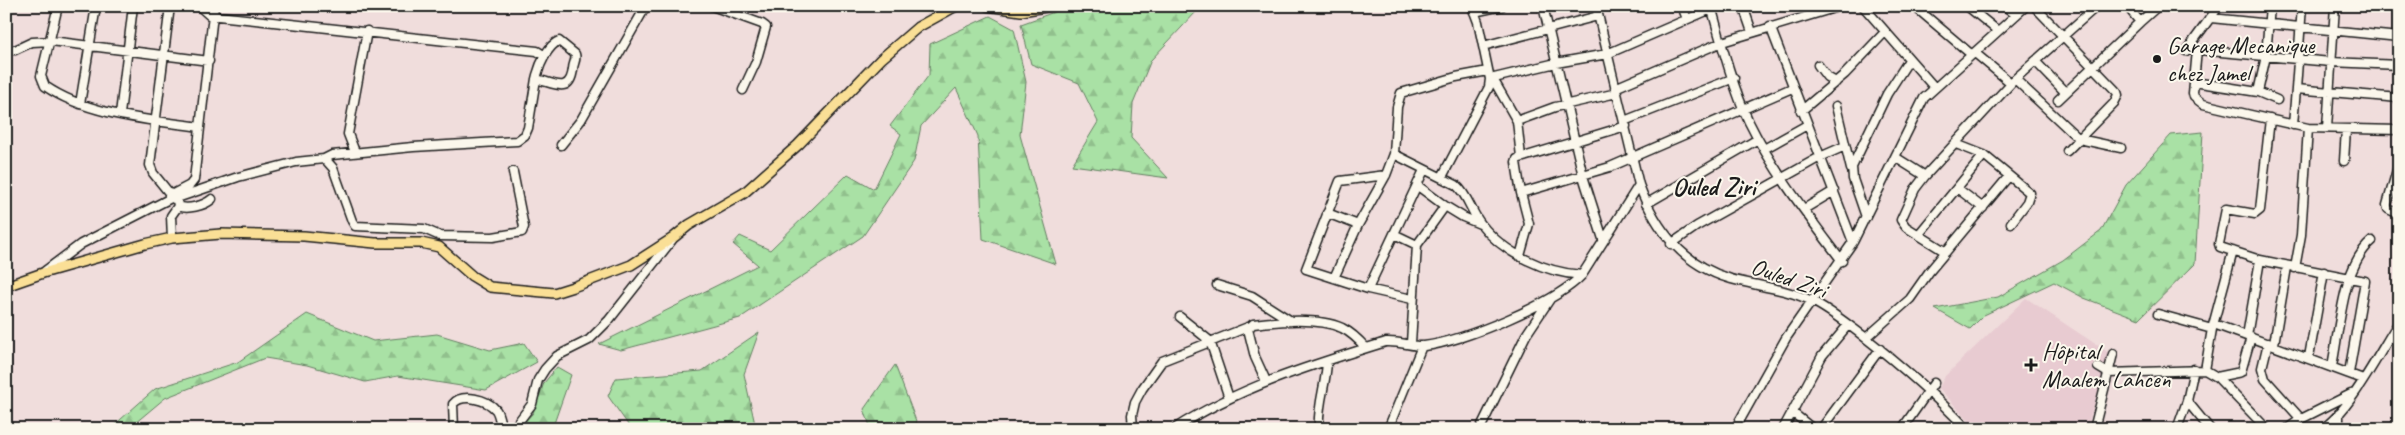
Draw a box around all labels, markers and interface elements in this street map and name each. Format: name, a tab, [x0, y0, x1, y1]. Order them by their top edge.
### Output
place label: Garage Mecanique chez Jamel	[2167, 30, 2316, 88]
marker: Garage Mecanique chez Jamel	[2151, 53, 2163, 65]
district label: Ouled Ziri	[1673, 171, 1759, 203]
street label: Ouled Ziri	[1747, 251, 1833, 306]
place label: Hôpital Maalem Lahcen	[2042, 336, 2171, 394]
marker: Hôpital Maalem Lahcen	[2024, 358, 2038, 372]

